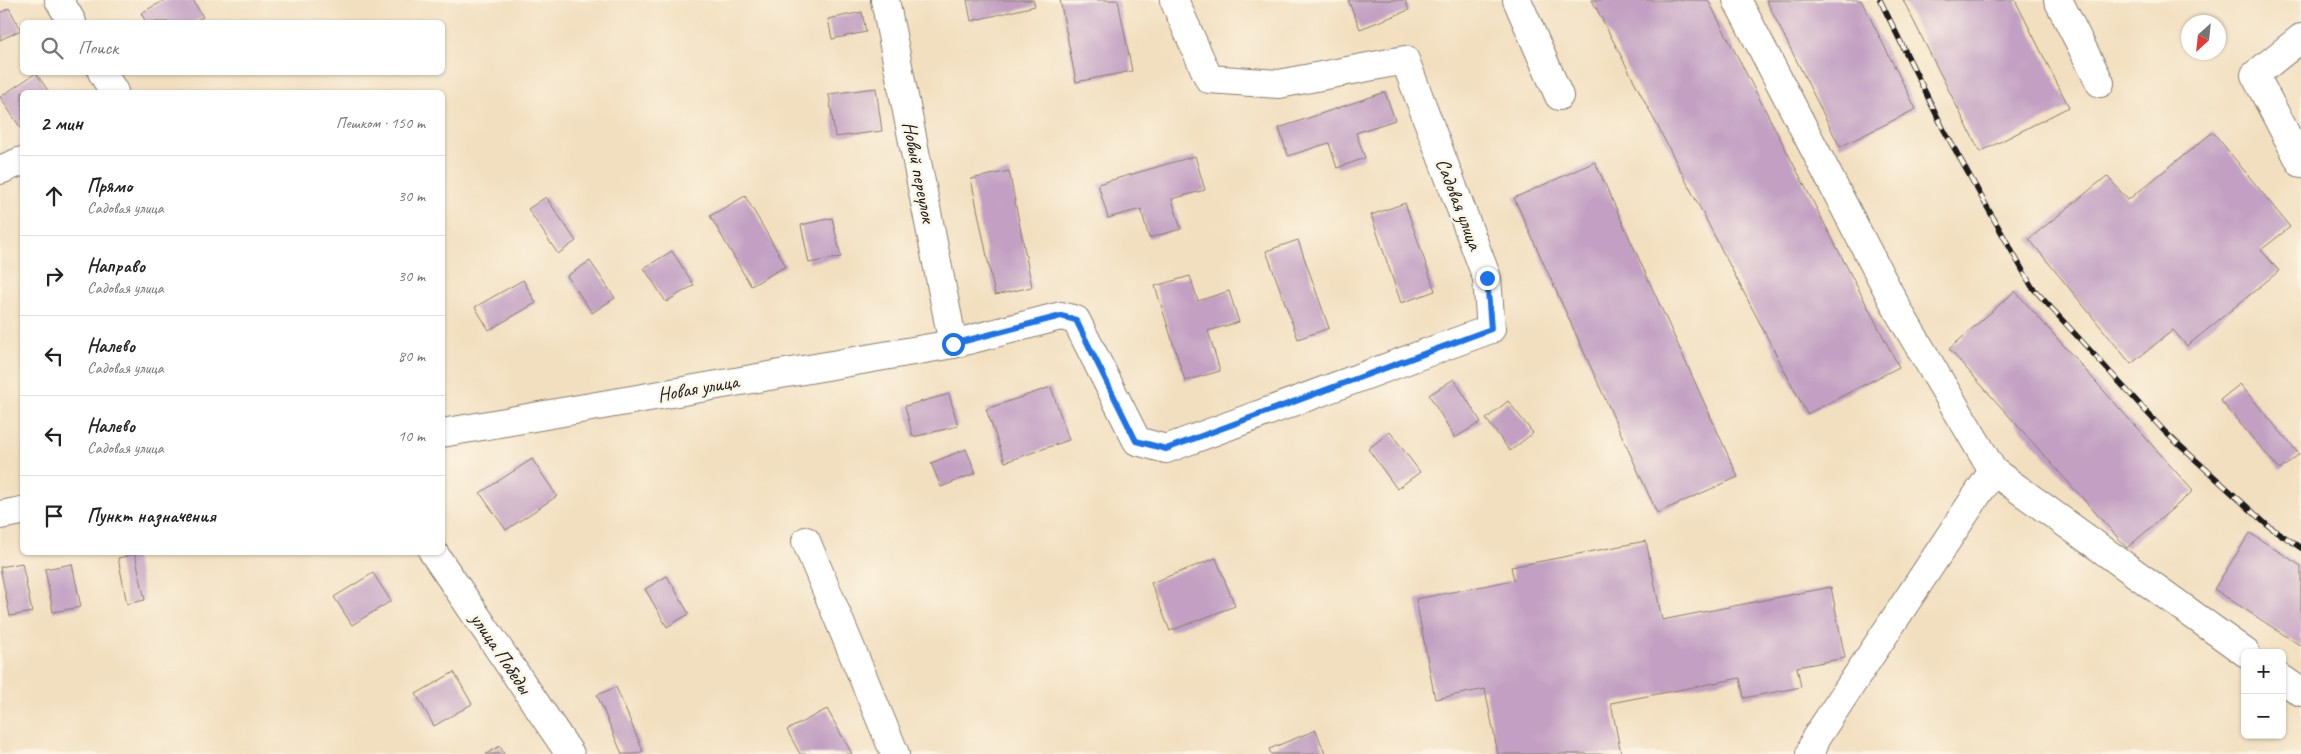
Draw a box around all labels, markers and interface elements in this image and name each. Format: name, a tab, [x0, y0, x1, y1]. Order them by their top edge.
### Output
north arrow	[2181, 15, 2226, 60]
search box	[20, 20, 445, 75]
icon: search	[38, 34, 66, 62]
text: Поиск	[78, 36, 118, 60]
text: 2 мин	[40, 110, 83, 136]
text: Пешком · 150 m	[336, 113, 425, 133]
street label: Новый переулок	[897, 119, 941, 226]
street label: Садовая улица	[1430, 155, 1488, 254]
text: Прямо	[87, 174, 132, 198]
icon: ahead	[40, 182, 68, 210]
text: 30 m	[398, 186, 425, 206]
text: Садовая улица	[87, 198, 164, 218]
text: Направо	[87, 254, 145, 278]
icon: right	[40, 262, 68, 290]
text: 30 m	[398, 266, 425, 286]
route end	[1476, 267, 1499, 290]
text: Садовая улица	[87, 278, 164, 298]
route start	[942, 333, 965, 356]
text: Налево	[87, 334, 135, 358]
icon: left	[40, 342, 68, 370]
text: 80 m	[398, 346, 425, 366]
text: Садовая улица	[87, 358, 164, 378]
street label: Новая улица	[656, 368, 742, 407]
text: Налево	[87, 414, 135, 438]
icon: left	[40, 422, 68, 450]
text: 10 m	[398, 426, 425, 446]
text: Садовая улица	[87, 438, 164, 458]
icon: arrive	[40, 502, 68, 530]
text: Пункт назначения	[87, 504, 216, 528]
street label: улица Победы	[464, 607, 538, 699]
map controls	[2241, 649, 2286, 739]
button: +	[2241, 649, 2286, 694]
button: −	[2241, 694, 2286, 739]

